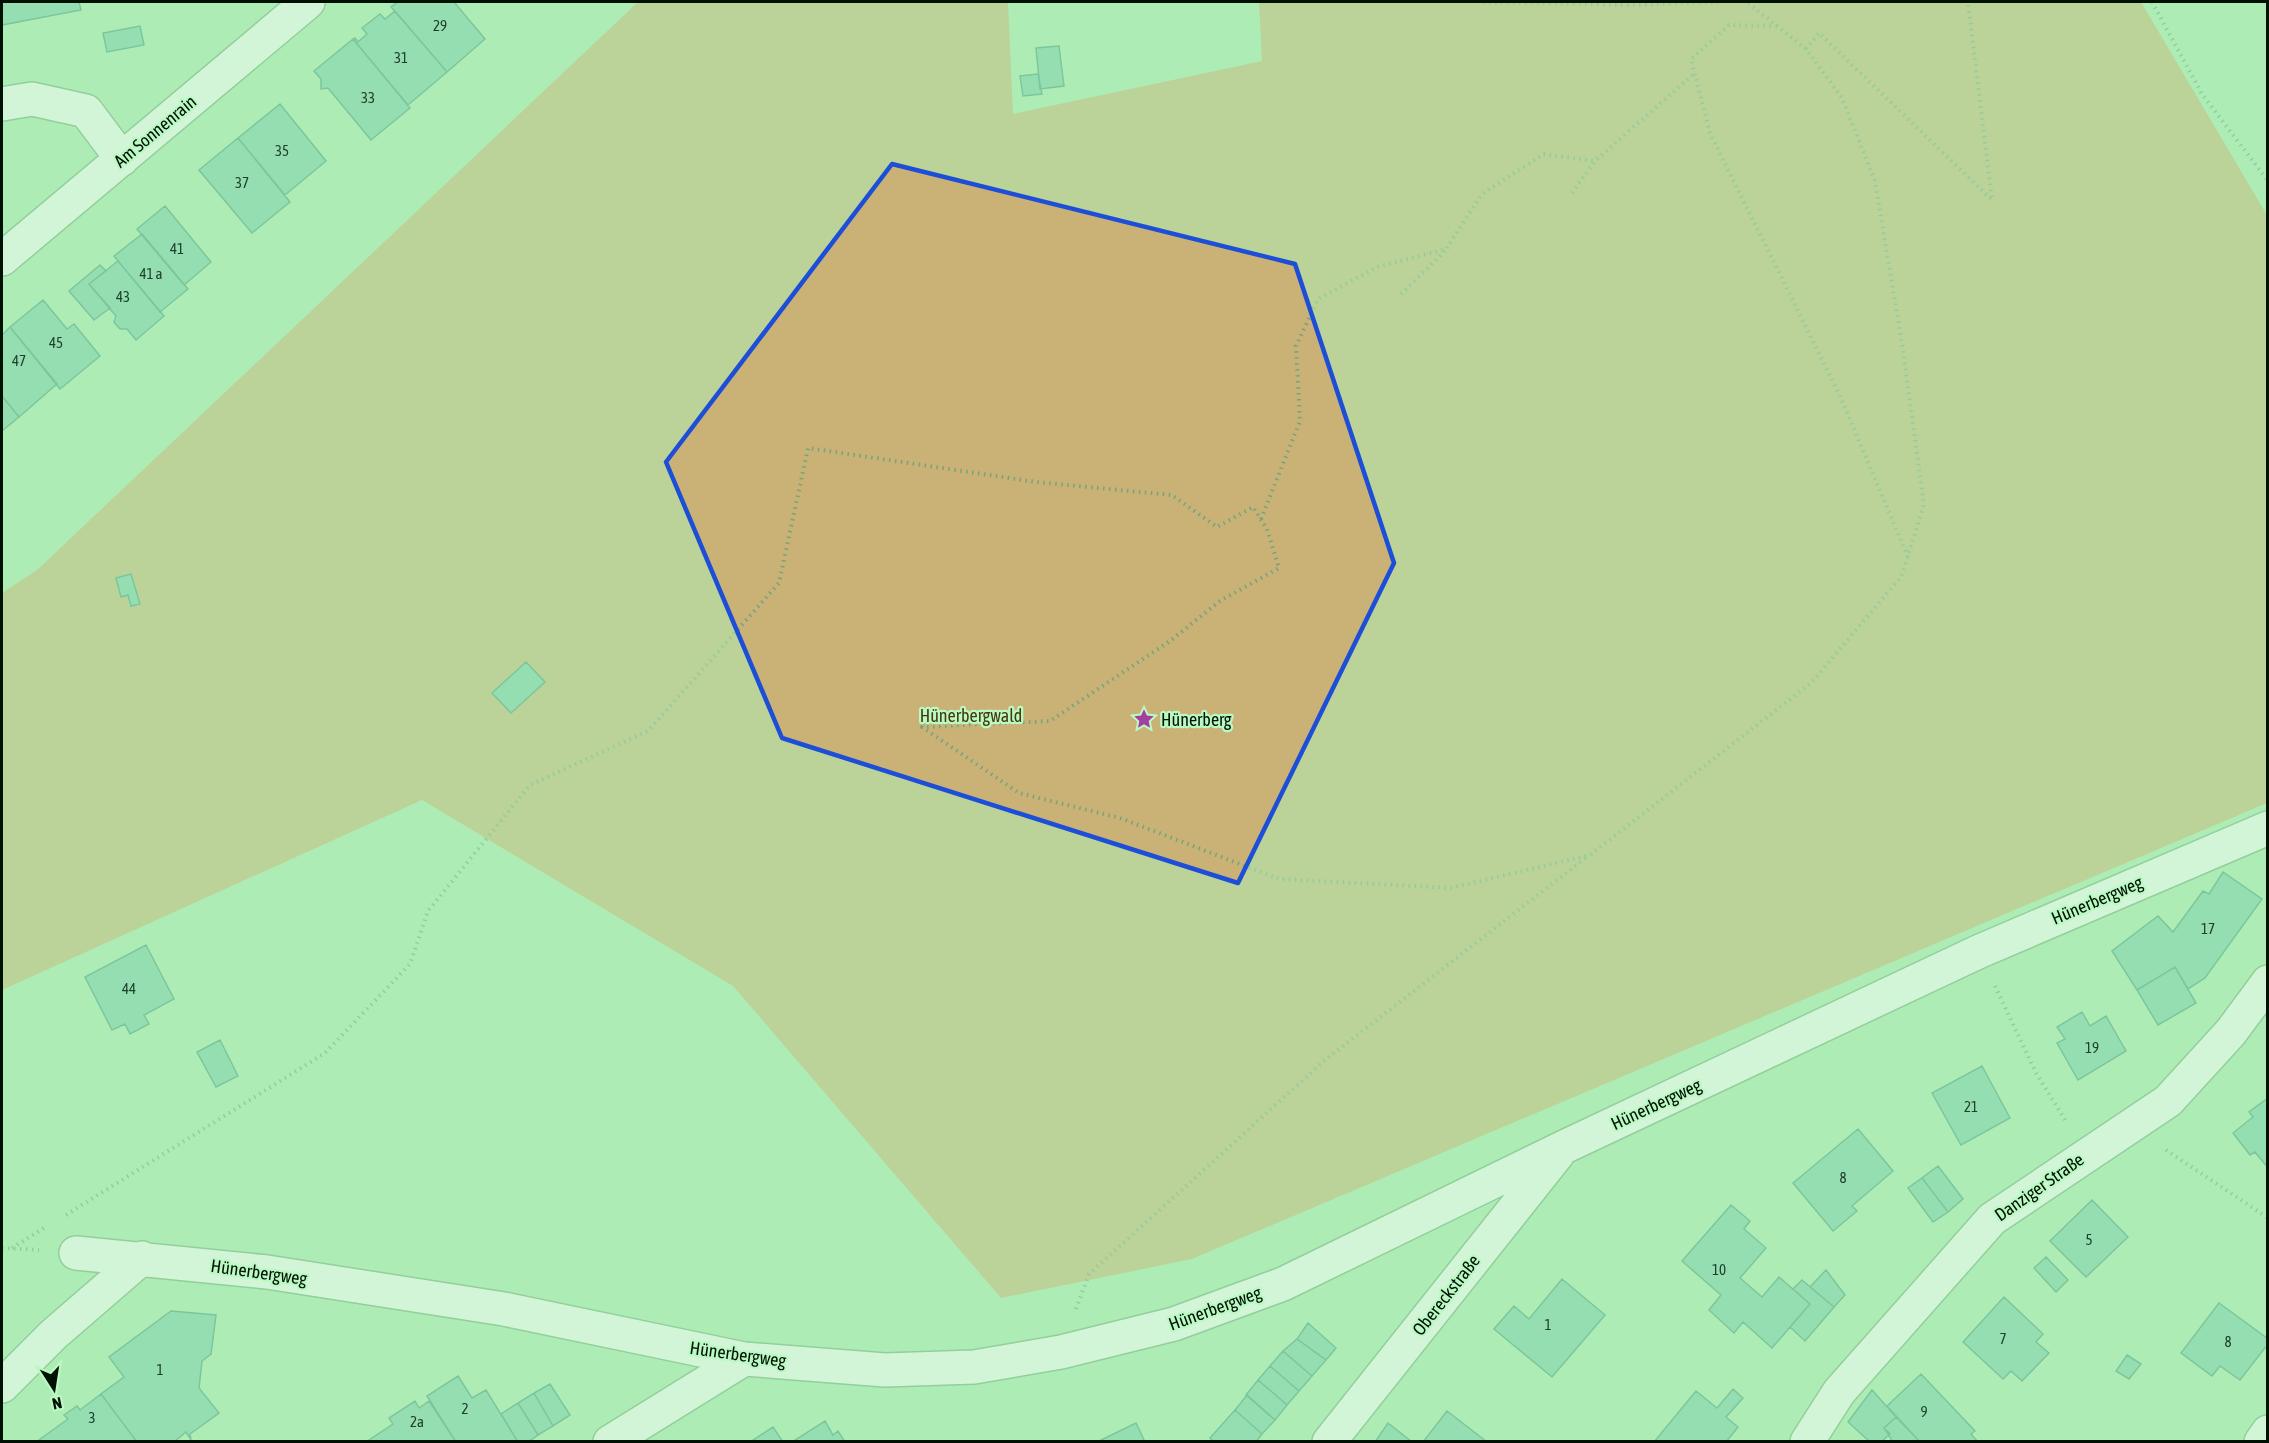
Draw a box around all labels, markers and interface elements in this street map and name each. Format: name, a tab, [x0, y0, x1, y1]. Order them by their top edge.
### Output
house number: 29	[433, 17, 447, 34]
house number: 31	[394, 49, 408, 66]
house number: 33	[361, 89, 375, 106]
street label: Am Sonnenrain	[110, 91, 200, 171]
house number: 35	[275, 142, 289, 159]
house number: 37	[235, 174, 249, 191]
house number: 41	[170, 240, 184, 257]
house number: 41 a	[139, 265, 163, 282]
house number: 43	[116, 288, 130, 305]
house number: 45	[49, 334, 63, 351]
house number: 47	[12, 352, 26, 369]
park label: Hünerbergwald	[920, 705, 1022, 726]
place icon: Hünerberg	[1132, 707, 1156, 731]
place label: Hünerberg	[1161, 709, 1232, 730]
street label: Hünerbergweg	[2048, 871, 2146, 929]
house number: 17	[2201, 920, 2215, 937]
house number: 44	[122, 980, 136, 997]
house number: 19	[2085, 1039, 2099, 1056]
street label: Hünerbergweg	[1608, 1074, 1705, 1134]
house number: 21	[1964, 1098, 1978, 1115]
street label: Danziger Straße	[1990, 1149, 2088, 1225]
house number: 8	[1839, 1169, 1847, 1186]
house number: 5	[2085, 1231, 2093, 1248]
street label: Obereckstraße	[1408, 1250, 1484, 1340]
street label: Hünerbergweg	[209, 1255, 309, 1289]
house number: 10	[1712, 1261, 1726, 1278]
street label: Hünerbergweg	[1166, 1281, 1264, 1334]
house number: 1	[1544, 1316, 1552, 1333]
house number: 7	[1999, 1330, 2007, 1347]
house number: 8	[2224, 1333, 2232, 1350]
street label: Hünerbergweg	[688, 1337, 788, 1371]
north arrow	[24, 1359, 84, 1419]
house number: 1	[156, 1361, 164, 1378]
text: N	[51, 1394, 64, 1413]
house number: 2	[461, 1400, 469, 1417]
house number: 9	[1920, 1403, 1928, 1420]
house number: 3	[88, 1409, 96, 1426]
house number: 2a	[410, 1413, 424, 1430]

